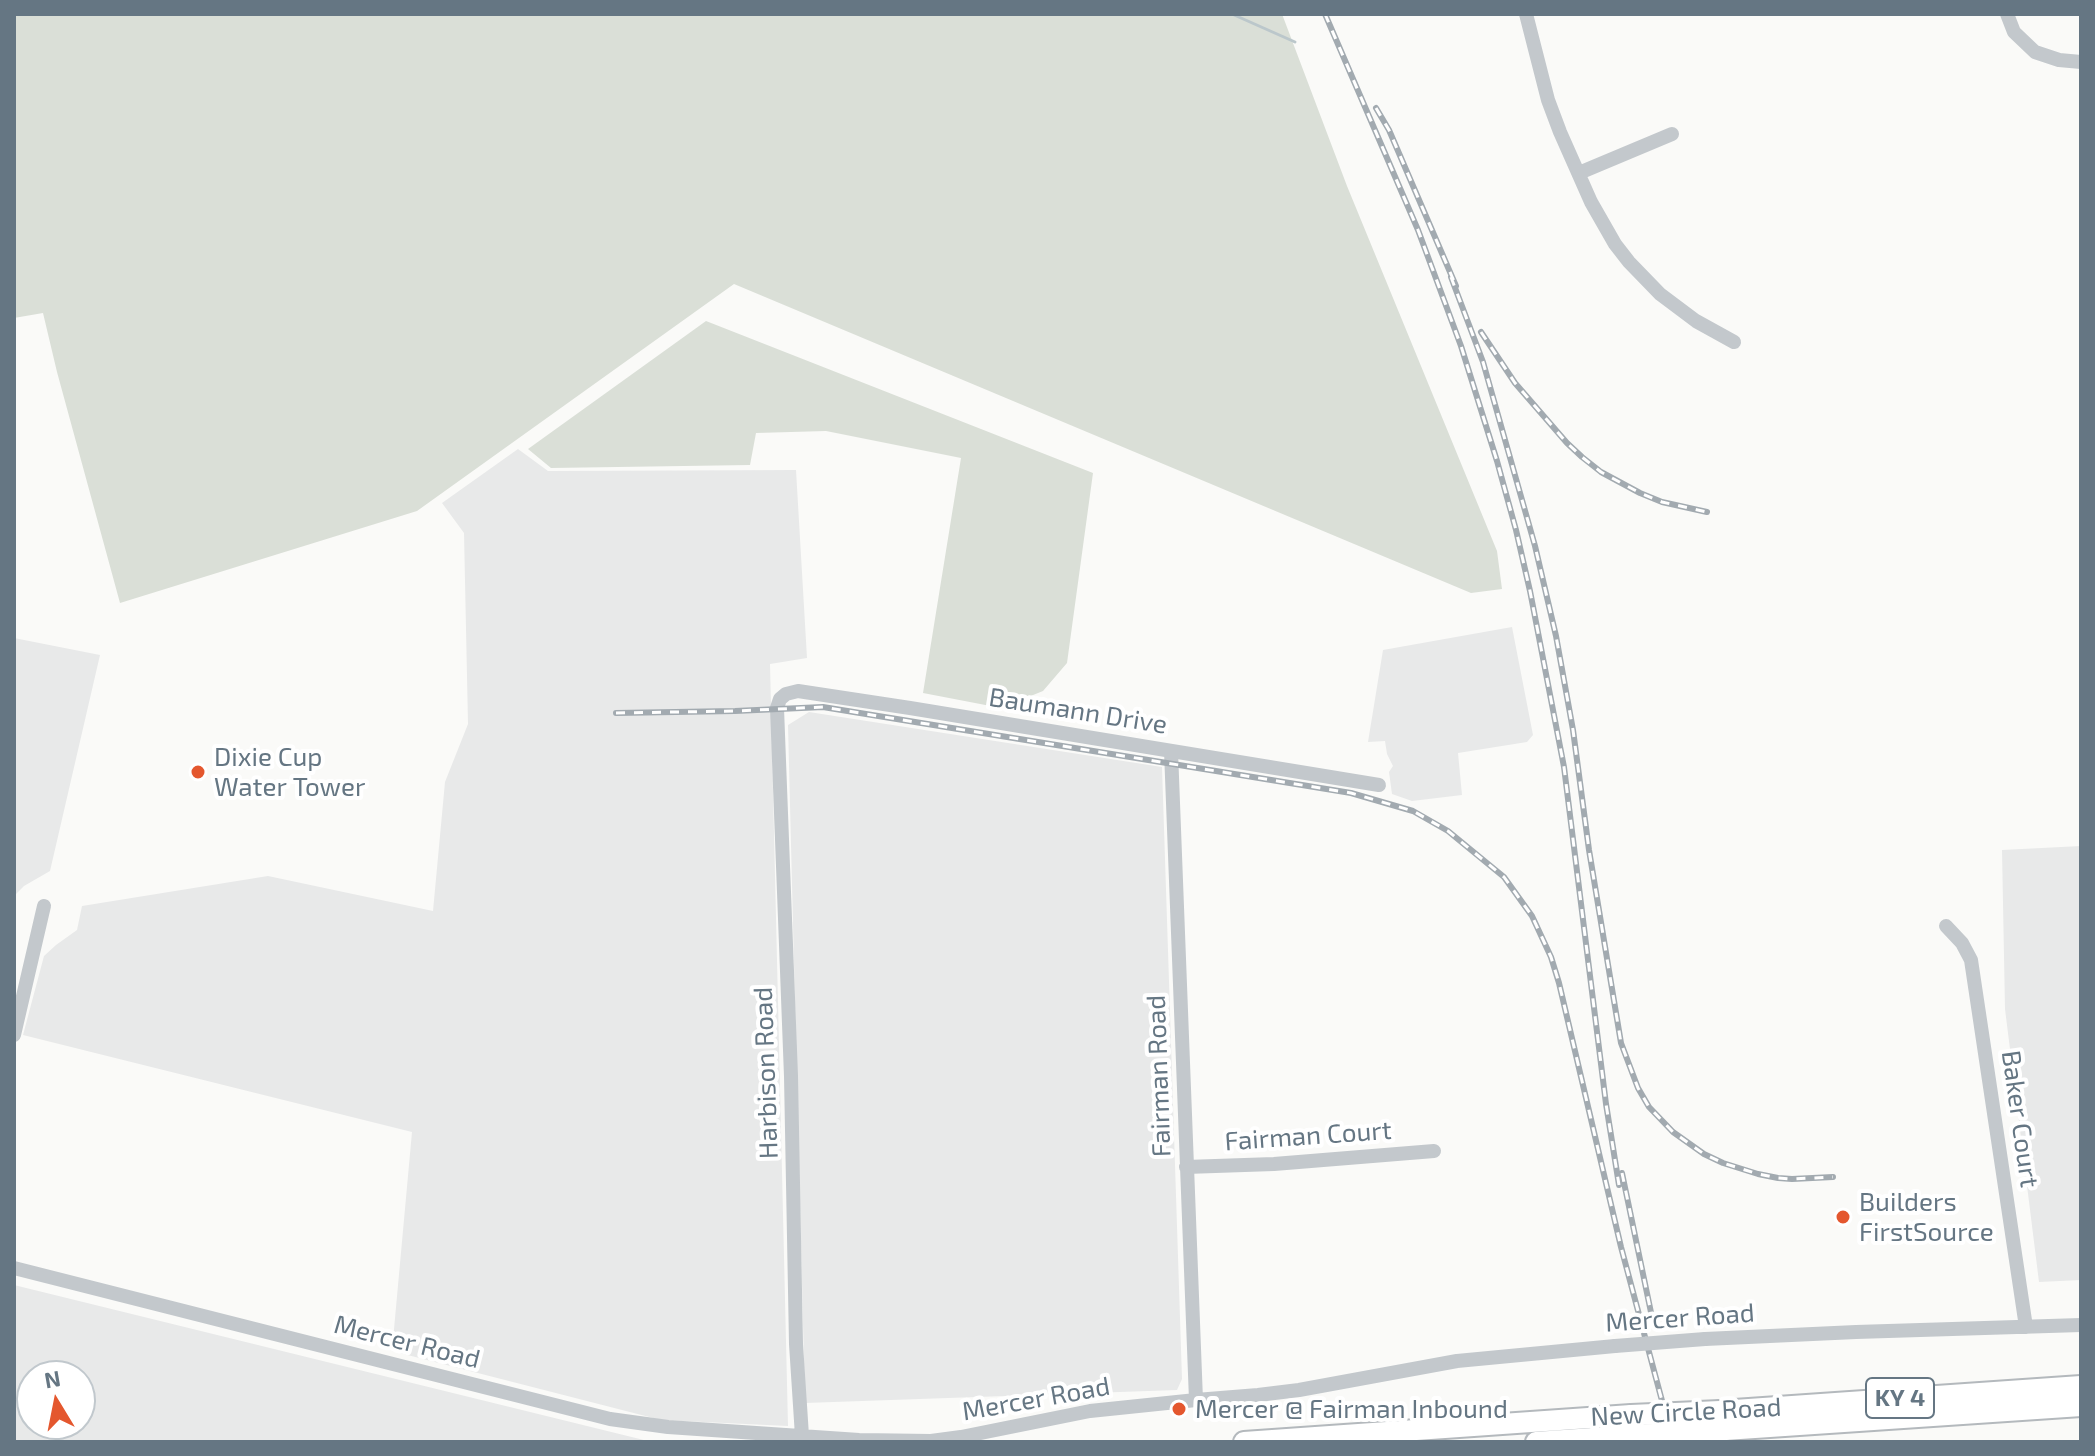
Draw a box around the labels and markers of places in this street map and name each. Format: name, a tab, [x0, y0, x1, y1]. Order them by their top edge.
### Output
place label: Dixie Cup Water Tower	[214, 741, 365, 802]
marker: Dixie Cup Water Tower	[189, 763, 207, 781]
place label: Builders FirstSource	[1859, 1186, 1994, 1248]
marker: Builders FirstSource	[1834, 1208, 1852, 1226]
place label: Mercer @ Fairman Inbound	[1195, 1393, 1508, 1425]
marker: Mercer @ Fairman Inbound	[1170, 1400, 1188, 1418]

